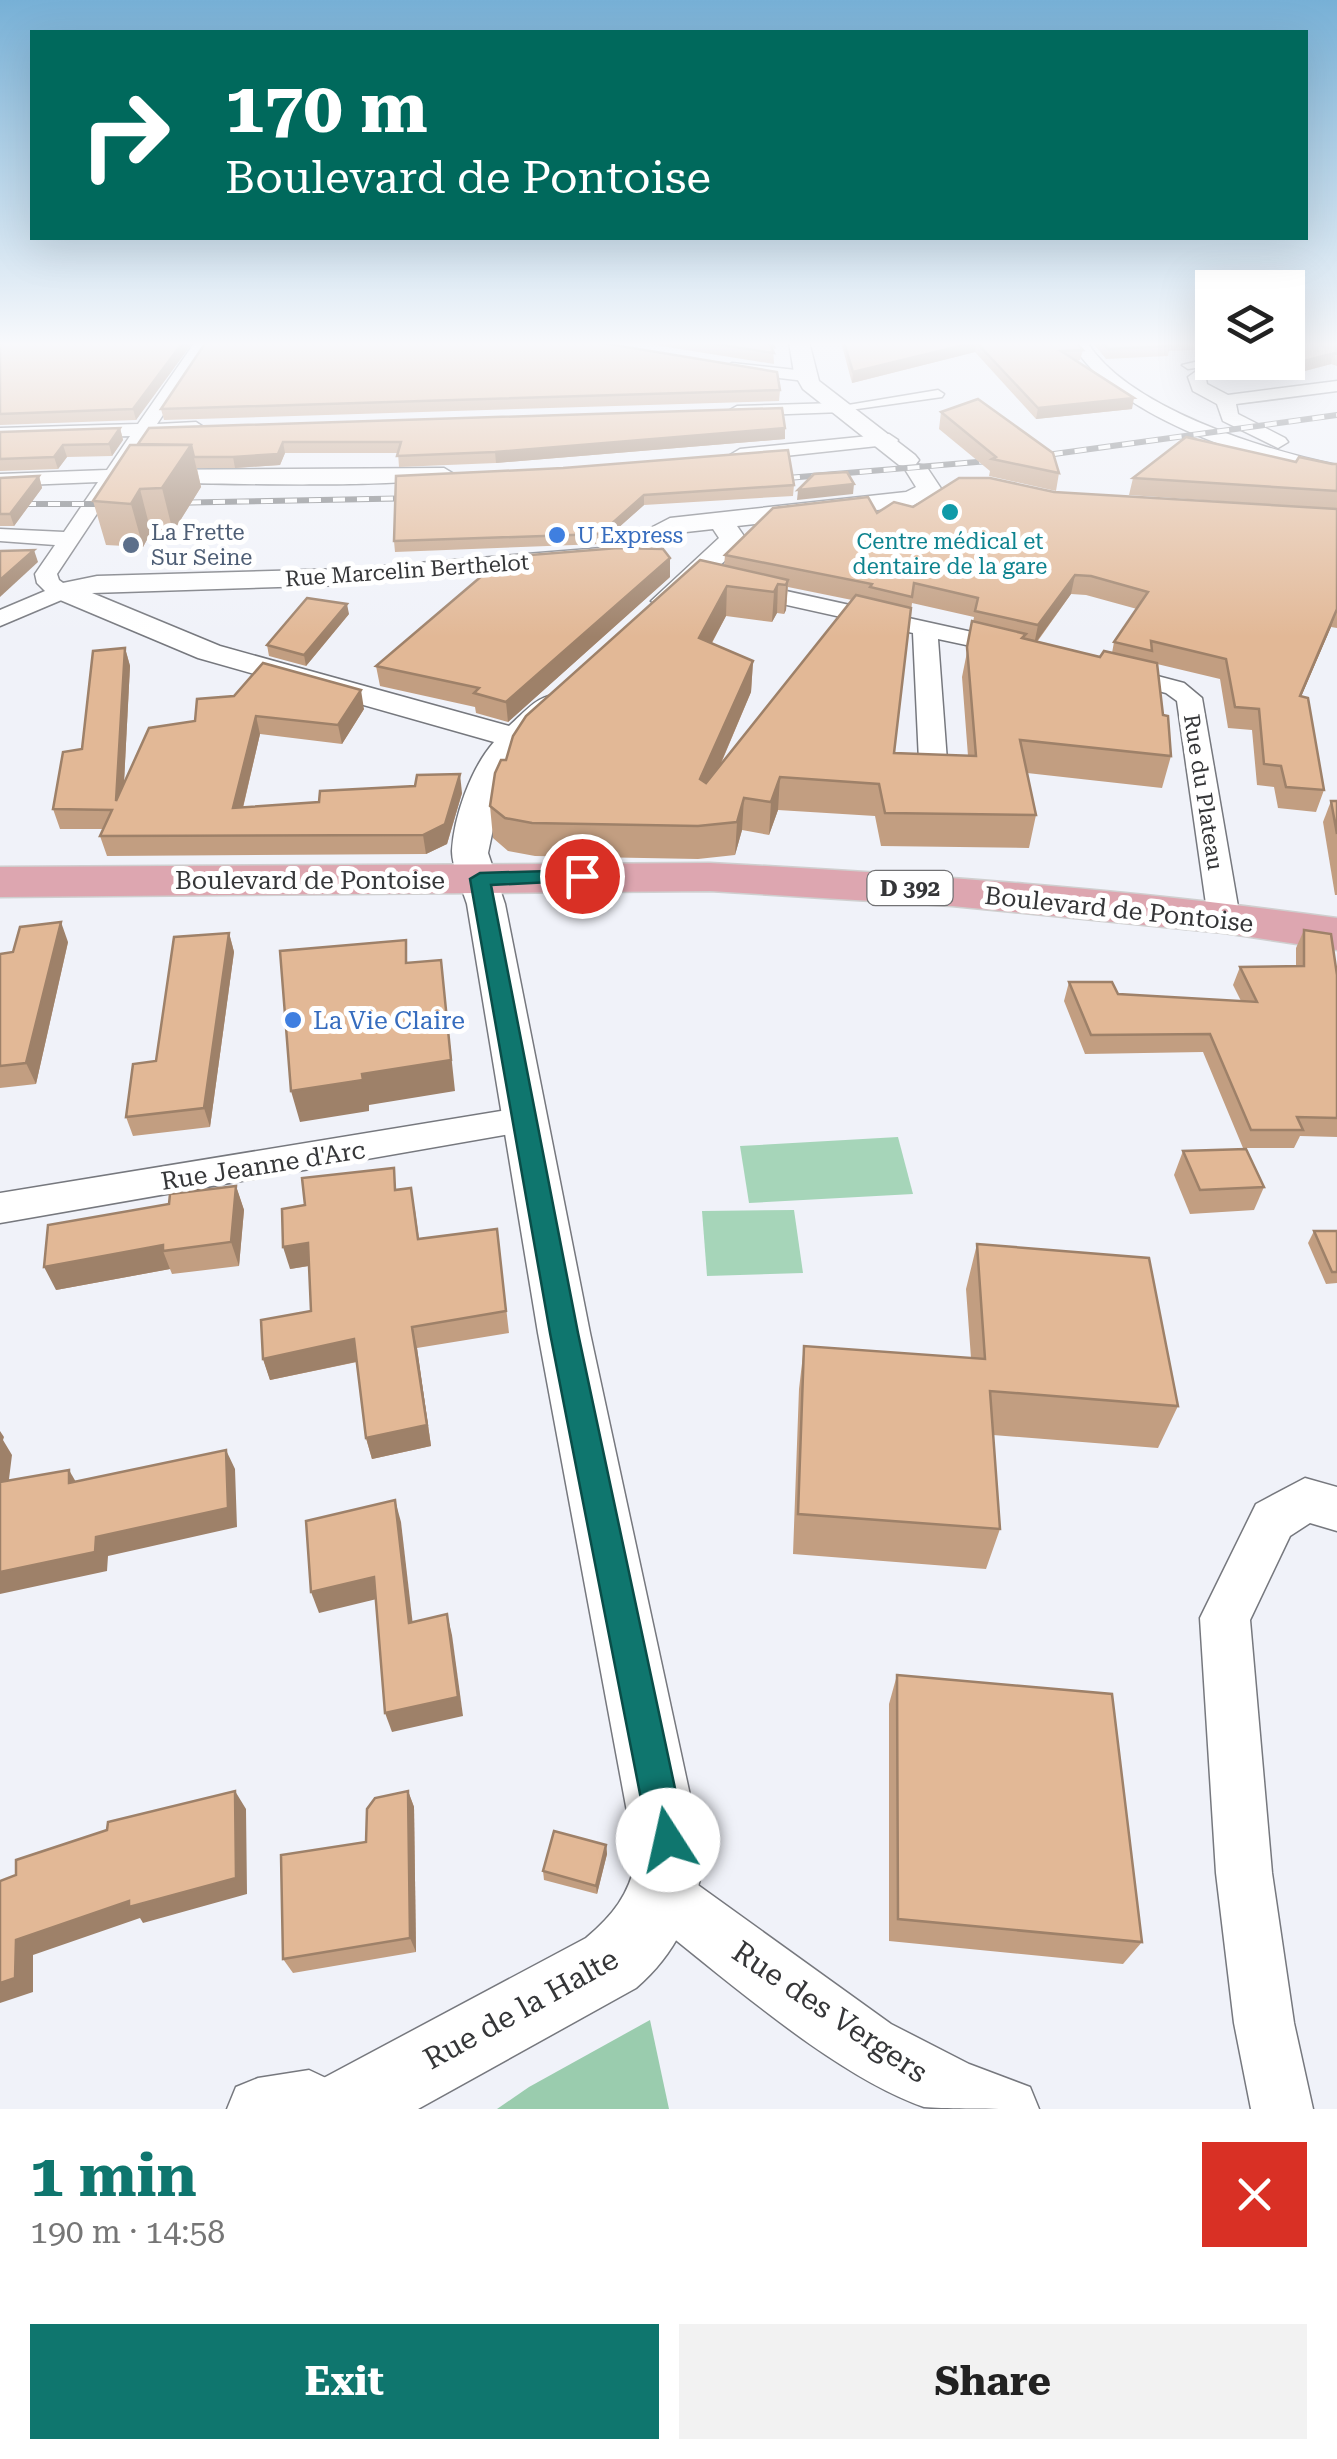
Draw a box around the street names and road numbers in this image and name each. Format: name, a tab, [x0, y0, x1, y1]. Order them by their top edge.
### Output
street label: Rue Marcelin Berthelot	[284, 550, 530, 591]
street label: Rue du Plateau	[1179, 712, 1228, 872]
street label: Boulevard de Pontoise	[175, 866, 445, 895]
road number: D 392	[868, 871, 952, 905]
street label: Boulevard de Pontoise	[983, 881, 1255, 938]
street label: Rue Jeanne d'Arc	[159, 1135, 367, 1196]
street label: Rue des Vergers	[726, 1933, 934, 2090]
street label: Rue de la Halte	[417, 1941, 624, 2076]

